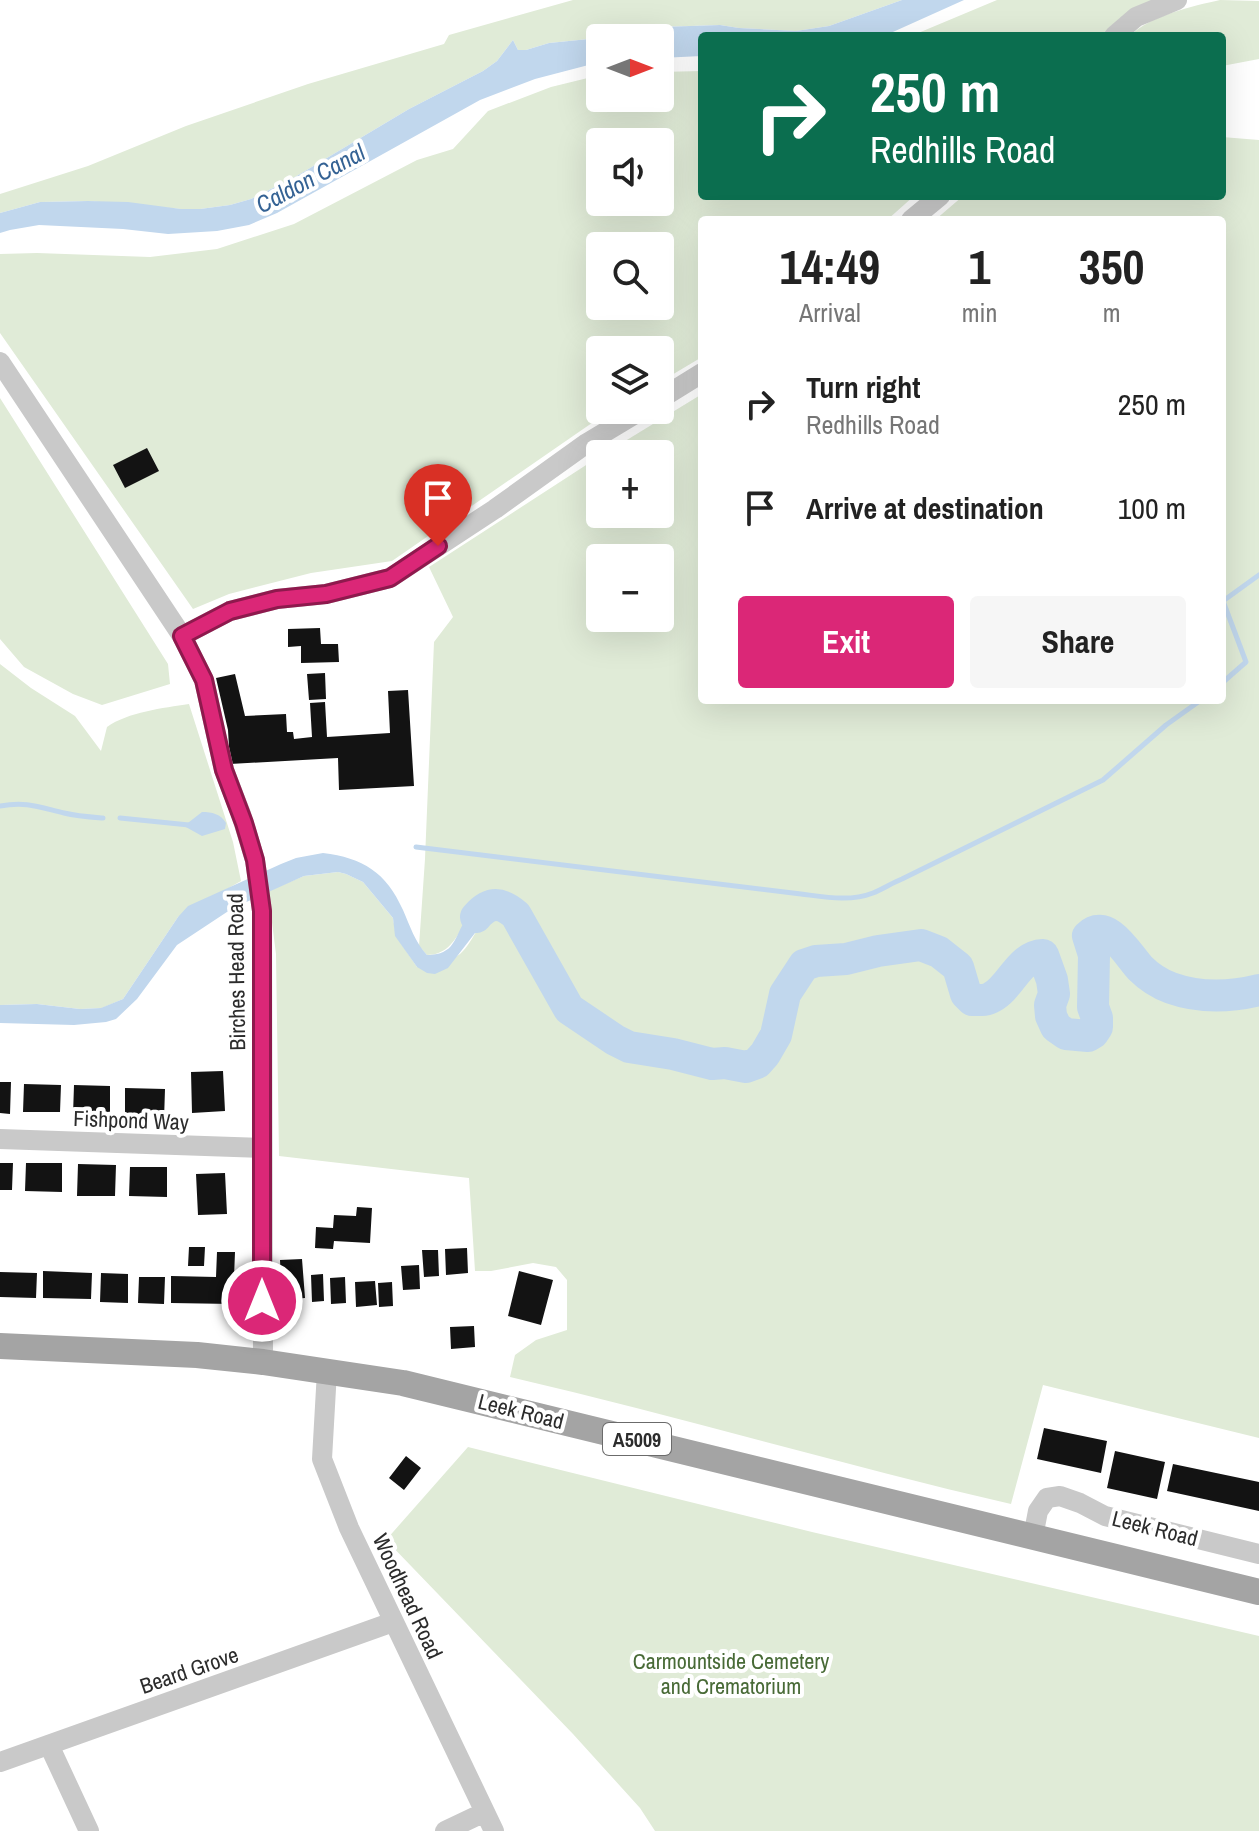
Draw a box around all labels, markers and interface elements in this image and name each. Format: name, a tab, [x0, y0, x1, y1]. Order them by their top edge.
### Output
north arrow	[586, 24, 674, 112]
map controls	[586, 24, 674, 632]
text: 250 m	[870, 54, 1000, 129]
icon: right	[738, 64, 842, 168]
text: Redhills Road	[870, 126, 1055, 174]
button: sound	[586, 128, 674, 216]
water label: Caldon Canal	[250, 136, 371, 220]
button: search	[586, 232, 674, 320]
text: 14:49	[780, 234, 880, 299]
text: 1	[969, 234, 990, 299]
text: 350	[1079, 234, 1144, 299]
text: Arrival	[799, 295, 861, 330]
text: min	[962, 295, 997, 330]
text: m	[1103, 295, 1121, 330]
button: layers	[586, 336, 674, 424]
text: Turn right	[806, 367, 920, 407]
icon: right	[738, 382, 782, 426]
text: 250 m	[1118, 384, 1186, 424]
text: Redhills Road	[806, 407, 940, 442]
button: +	[586, 440, 674, 528]
pin	[404, 464, 472, 546]
icon: arrive	[416, 476, 460, 520]
icon: arrive	[738, 486, 782, 530]
text: Arrive at destination	[806, 488, 1044, 528]
text: 100 m	[1118, 488, 1186, 528]
button: −	[586, 544, 674, 632]
button: Exit	[738, 596, 954, 688]
button: Share	[970, 596, 1186, 688]
street label: Birches Head Road	[220, 893, 252, 1051]
street label: Fishpond Way	[73, 1103, 189, 1137]
position arrow	[220, 1259, 304, 1343]
street label: Leek Road	[475, 1386, 567, 1436]
road number: A5009	[603, 1423, 671, 1455]
street label: Leek Road	[1109, 1503, 1201, 1553]
street label: Woodhead Road	[366, 1528, 450, 1664]
street label: Beard Grove	[136, 1639, 242, 1701]
park label: Carmountside Cemetery and Crematorium	[633, 1646, 829, 1701]

